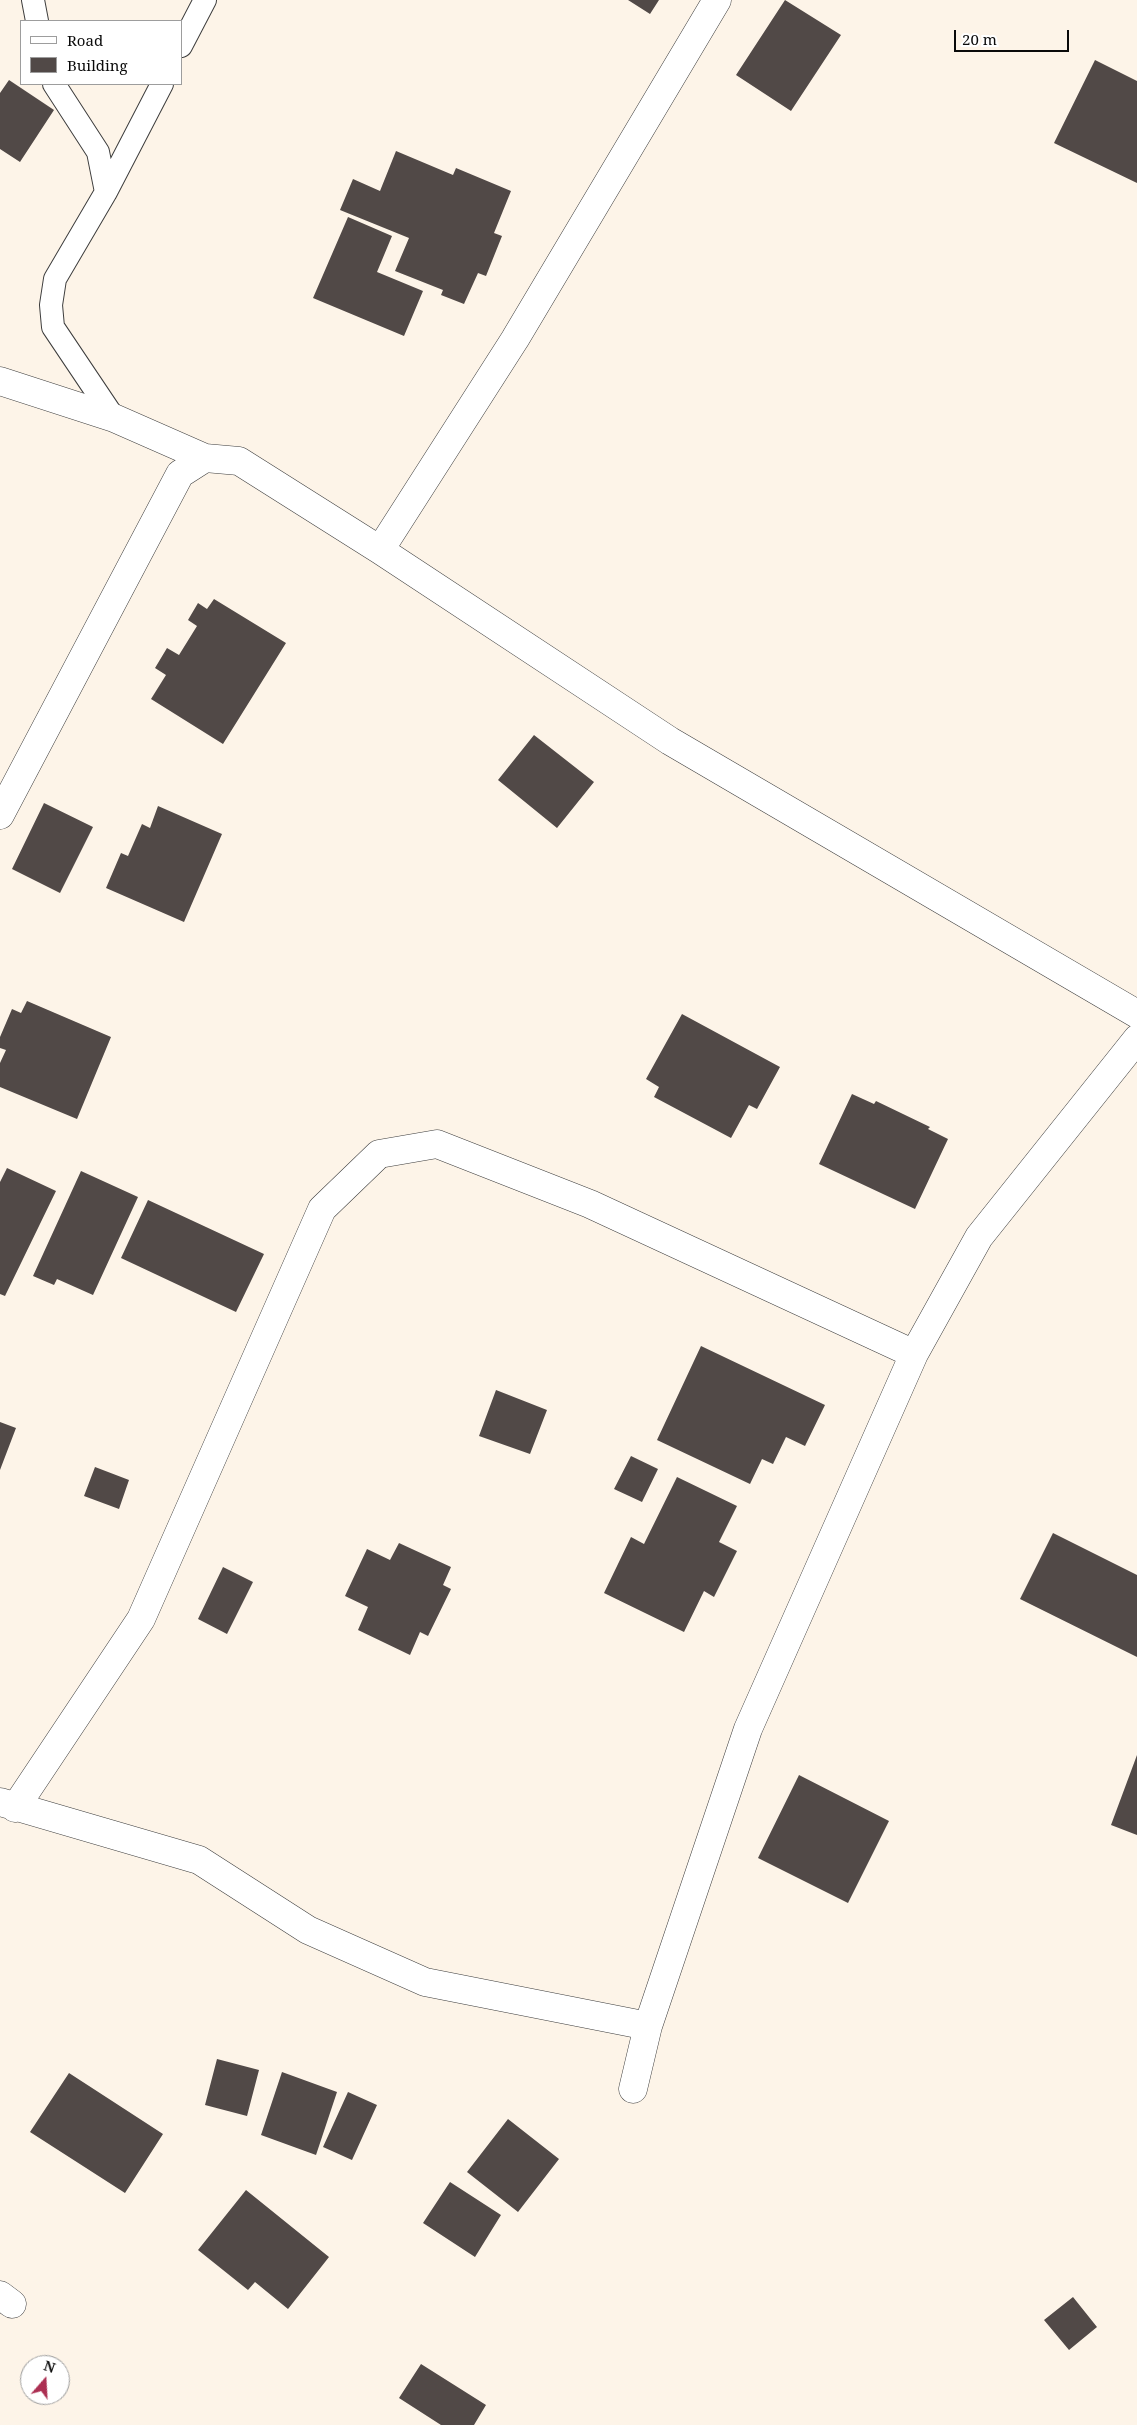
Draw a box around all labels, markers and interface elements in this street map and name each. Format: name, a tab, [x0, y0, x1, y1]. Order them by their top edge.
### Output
legend	[20, 20, 182, 85]
scale bar	[957, 20, 1072, 52]
text: 20 m	[962, 29, 997, 49]
text: Road	[67, 30, 103, 50]
text: Building	[67, 55, 128, 75]
north arrow	[20, 2355, 70, 2405]
text: N	[41, 2356, 58, 2377]

